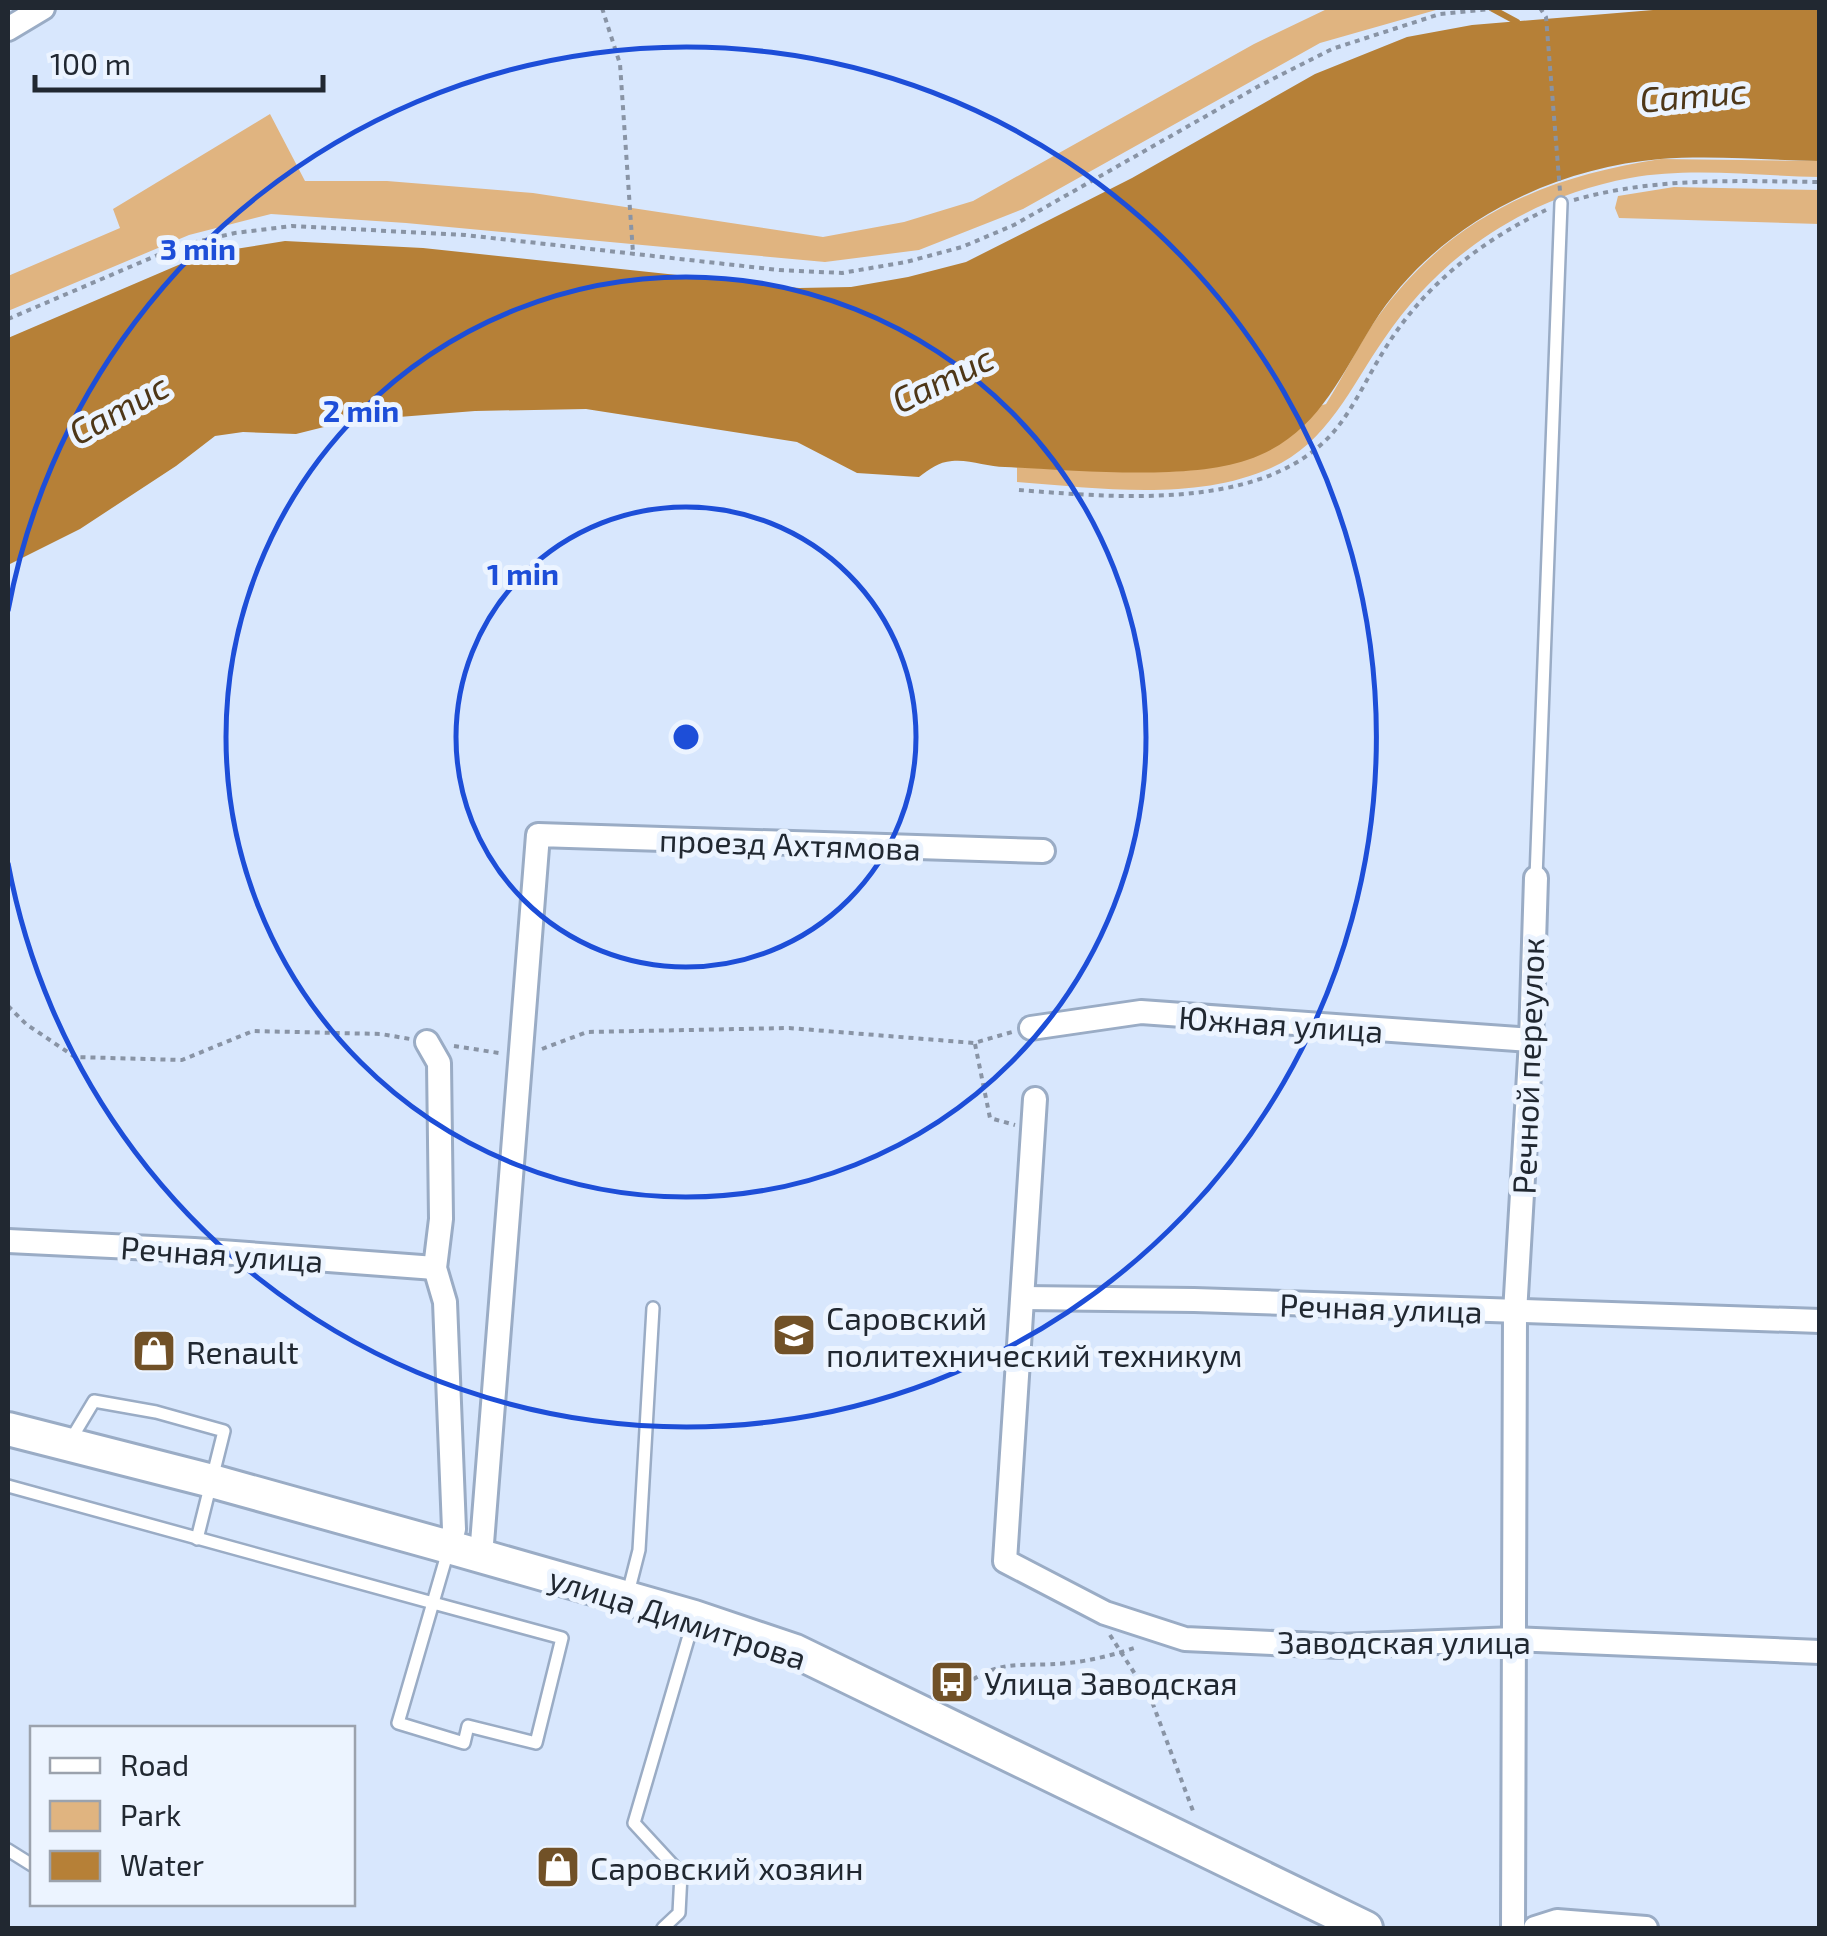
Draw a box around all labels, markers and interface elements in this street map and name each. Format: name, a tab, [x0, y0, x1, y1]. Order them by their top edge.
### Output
scale bar	[35, 30, 322, 92]
text: 100 m	[50, 45, 131, 81]
water label: Сатис	[1638, 68, 1748, 120]
text: 3 min	[160, 230, 236, 266]
water label: Сатис	[884, 336, 1000, 420]
water label: Сатис	[61, 364, 175, 452]
text: 2 min	[323, 392, 399, 428]
text: 1 min	[487, 555, 559, 591]
centre of rings	[668, 719, 704, 755]
street label: проезд Ахтямова	[659, 819, 921, 867]
street label: Речной переулок	[1504, 937, 1551, 1195]
street label: Южная улица	[1177, 997, 1385, 1050]
street label: Речная улица	[119, 1227, 325, 1280]
street label: Речная улица	[1279, 1284, 1483, 1331]
place label: Саровский политехнический техникум	[826, 1298, 1242, 1374]
school or university icon: Саровский политехнический техникум	[771, 1312, 817, 1358]
shop icon: Renault	[131, 1328, 177, 1374]
place label: Renault	[186, 1332, 299, 1370]
street label: улица Димитрова	[544, 1557, 811, 1677]
street label: Заводская улица	[1277, 1622, 1531, 1661]
bus stop icon: Улица Заводская	[929, 1659, 975, 1705]
place label: Улица Заводская	[984, 1663, 1238, 1701]
legend	[30, 1726, 355, 1906]
text: Road	[120, 1746, 189, 1782]
text: Park	[120, 1796, 181, 1832]
shop icon: Саровский хозяин	[535, 1844, 581, 1890]
text: Water	[120, 1846, 204, 1882]
place label: Саровский хозяин	[590, 1848, 864, 1886]

